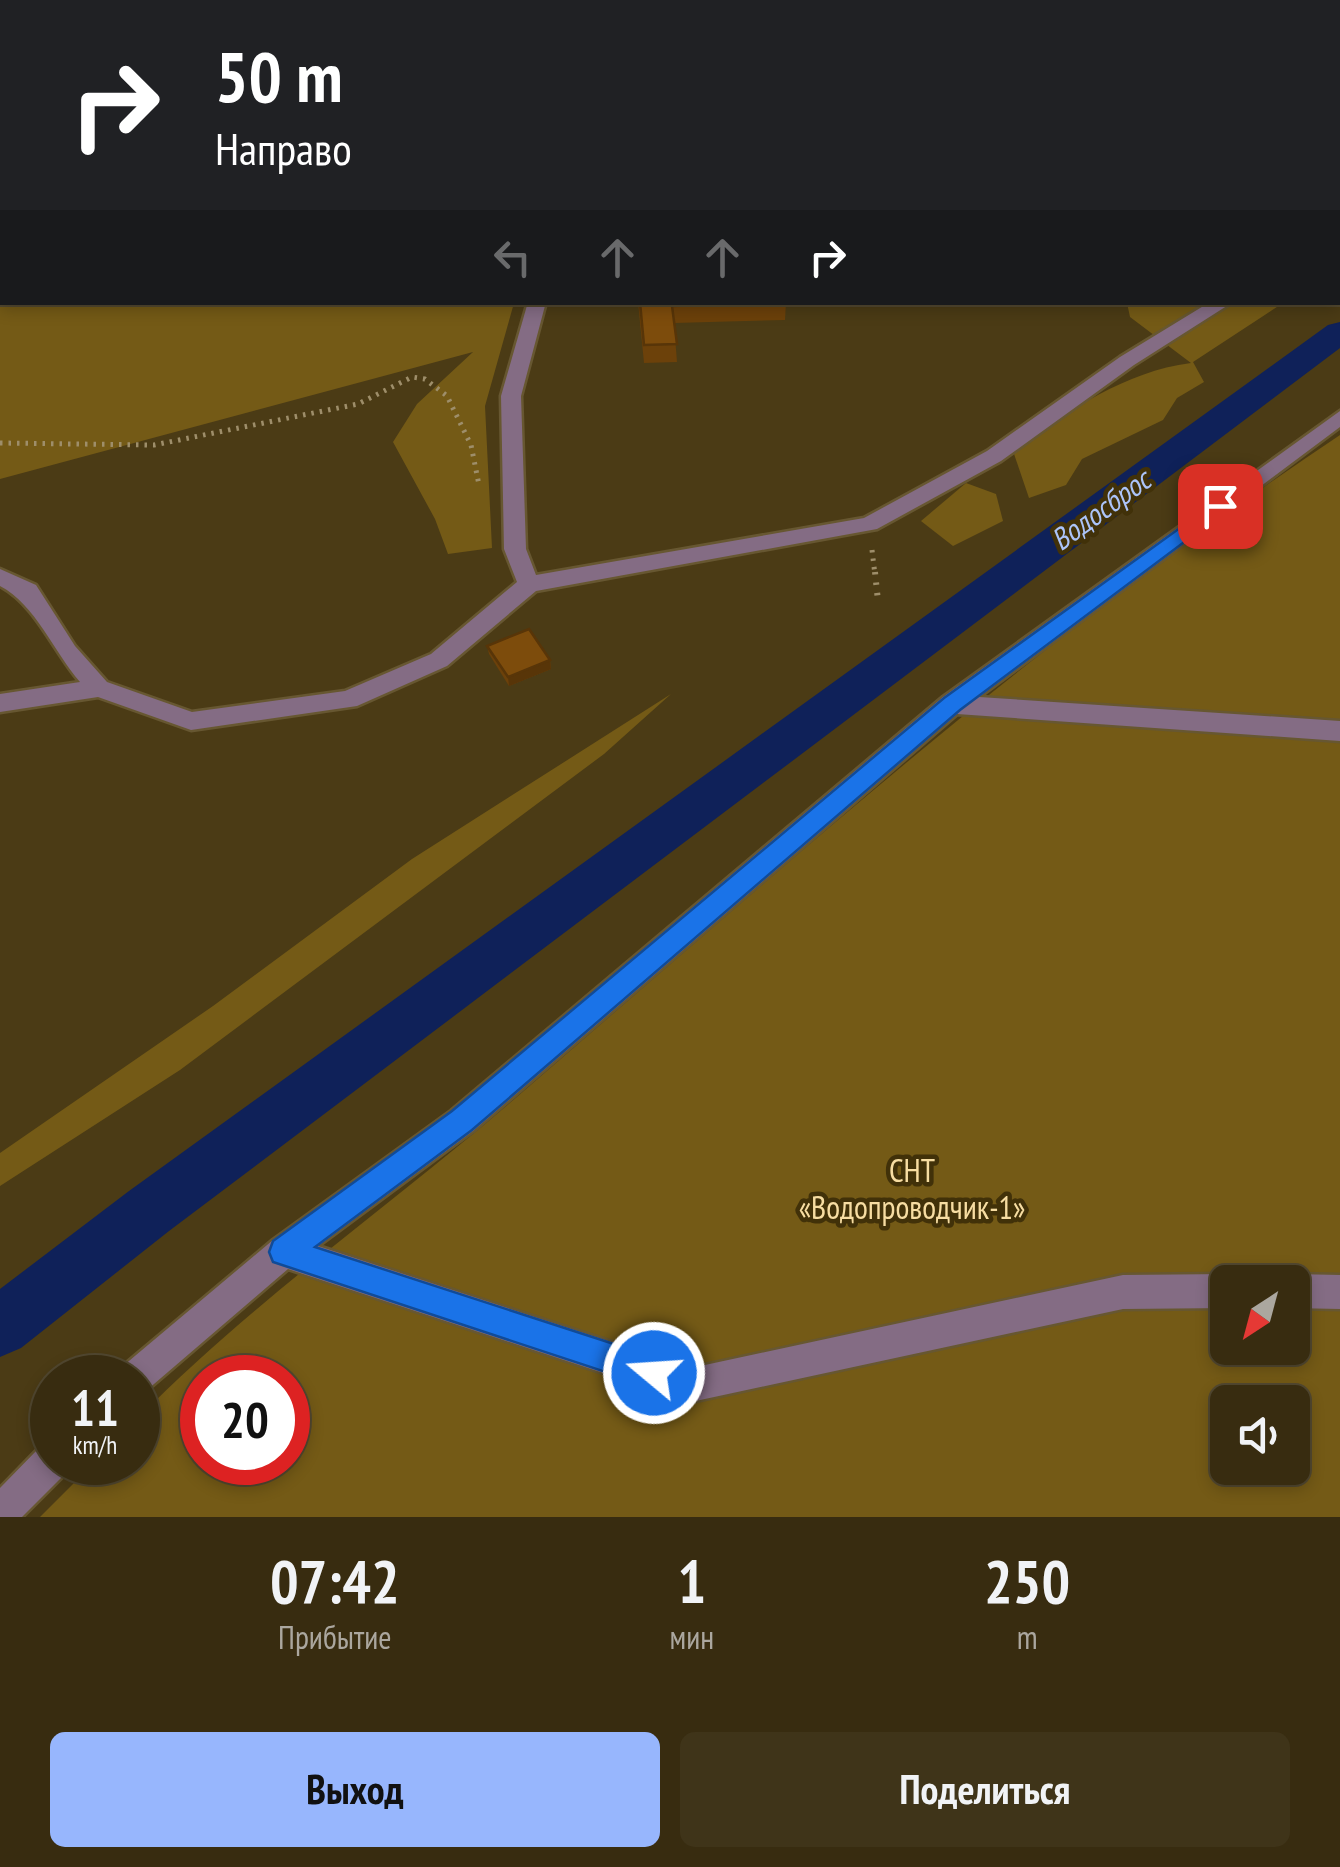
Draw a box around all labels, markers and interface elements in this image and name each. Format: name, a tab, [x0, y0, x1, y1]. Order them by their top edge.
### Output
text: 50 m	[215, 31, 343, 121]
icon: right	[50, 40, 180, 170]
text: Направо	[215, 119, 352, 177]
icon: left	[485, 230, 540, 285]
icon: ahead	[590, 230, 645, 285]
icon: ahead	[695, 230, 750, 285]
icon: right	[800, 230, 855, 285]
water label: Водосброс	[1043, 458, 1160, 558]
pin	[1178, 464, 1263, 549]
icon: arrive	[1193, 479, 1248, 534]
park label: СНТ «Водопроводчик-1»	[799, 1149, 1025, 1228]
north arrow	[1210, 1265, 1310, 1365]
map controls	[1210, 1265, 1310, 1485]
position arrow	[602, 1321, 706, 1425]
speed limit sign: 20	[180, 1355, 310, 1485]
text: 11	[71, 1375, 119, 1440]
button: sound	[1210, 1385, 1310, 1485]
text: km/h	[73, 1429, 117, 1461]
text: 07:42	[270, 1542, 400, 1620]
text: 1	[678, 1542, 706, 1620]
text: 250	[984, 1542, 1070, 1620]
text: Прибытие	[278, 1616, 391, 1658]
text: мин	[670, 1616, 714, 1658]
text: m	[1017, 1616, 1037, 1658]
button: Выход	[50, 1732, 660, 1847]
button: Поделиться	[680, 1732, 1290, 1847]

